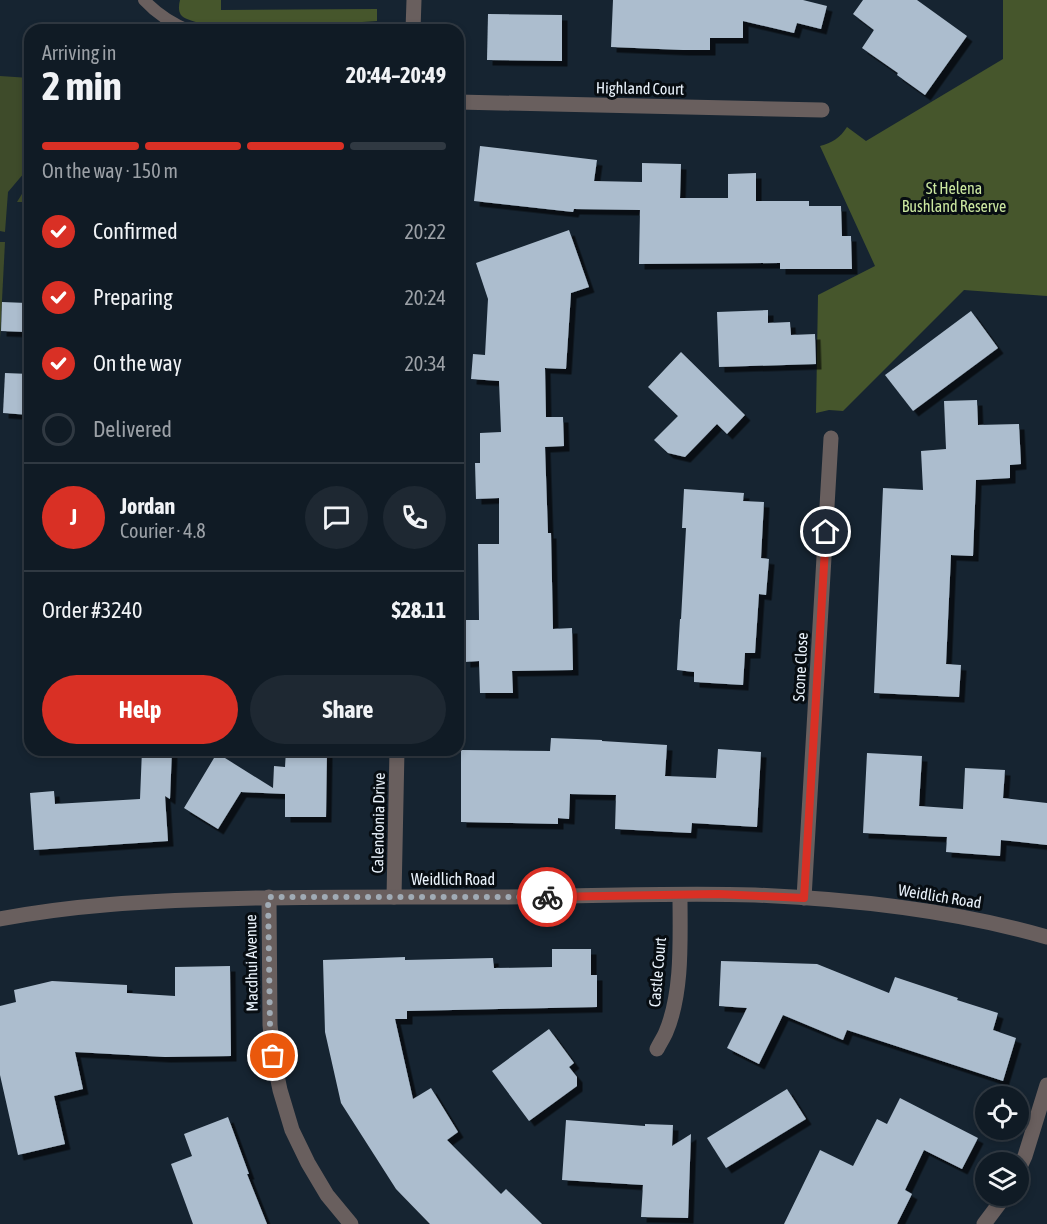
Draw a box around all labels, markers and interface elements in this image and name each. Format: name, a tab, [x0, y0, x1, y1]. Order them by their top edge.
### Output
text: Arriving in	[42, 41, 116, 64]
text: 20:44–20:49	[346, 62, 446, 88]
text: 2 min	[42, 64, 122, 108]
street label: Highland Court	[596, 78, 685, 99]
text: On the way · 150 m	[42, 159, 178, 182]
park label: St Helena Bushland Reserve	[902, 179, 1006, 215]
icon: check	[42, 215, 75, 248]
text: Confirmed	[93, 218, 178, 244]
text: 20:22	[404, 220, 446, 243]
icon: check	[42, 281, 75, 314]
text: Preparing	[93, 284, 173, 310]
text: 20:24	[404, 286, 446, 309]
icon: check	[42, 347, 75, 380]
text: On the way	[93, 350, 182, 376]
text: 20:34	[404, 352, 446, 375]
text: Delivered	[93, 416, 172, 442]
button: chat	[305, 486, 368, 549]
button: phone	[383, 486, 446, 549]
text: Jordan	[120, 493, 175, 519]
text: J	[70, 504, 77, 530]
pin	[800, 506, 851, 557]
icon: home	[809, 515, 842, 548]
text: Courier · 4.8	[120, 519, 206, 542]
text: Order #3240	[42, 597, 142, 623]
text: $28.11	[391, 597, 446, 623]
street label: Scone Close	[789, 632, 811, 702]
button: Help	[42, 675, 238, 744]
button: Share	[250, 675, 446, 744]
street label: Calendonia Drive	[368, 772, 388, 874]
courier	[517, 867, 577, 927]
street label: Weidlich Road	[411, 870, 495, 888]
icon: bike	[531, 881, 564, 914]
street label: Weidlich Road	[897, 881, 983, 911]
street label: Macdhui Avenue	[241, 914, 261, 1012]
street label: Castle Court	[645, 936, 669, 1008]
pin	[247, 1030, 298, 1081]
icon: bag	[256, 1039, 289, 1072]
map controls	[975, 1086, 1029, 1206]
button: locate	[975, 1086, 1029, 1140]
button: layers	[975, 1152, 1029, 1206]

